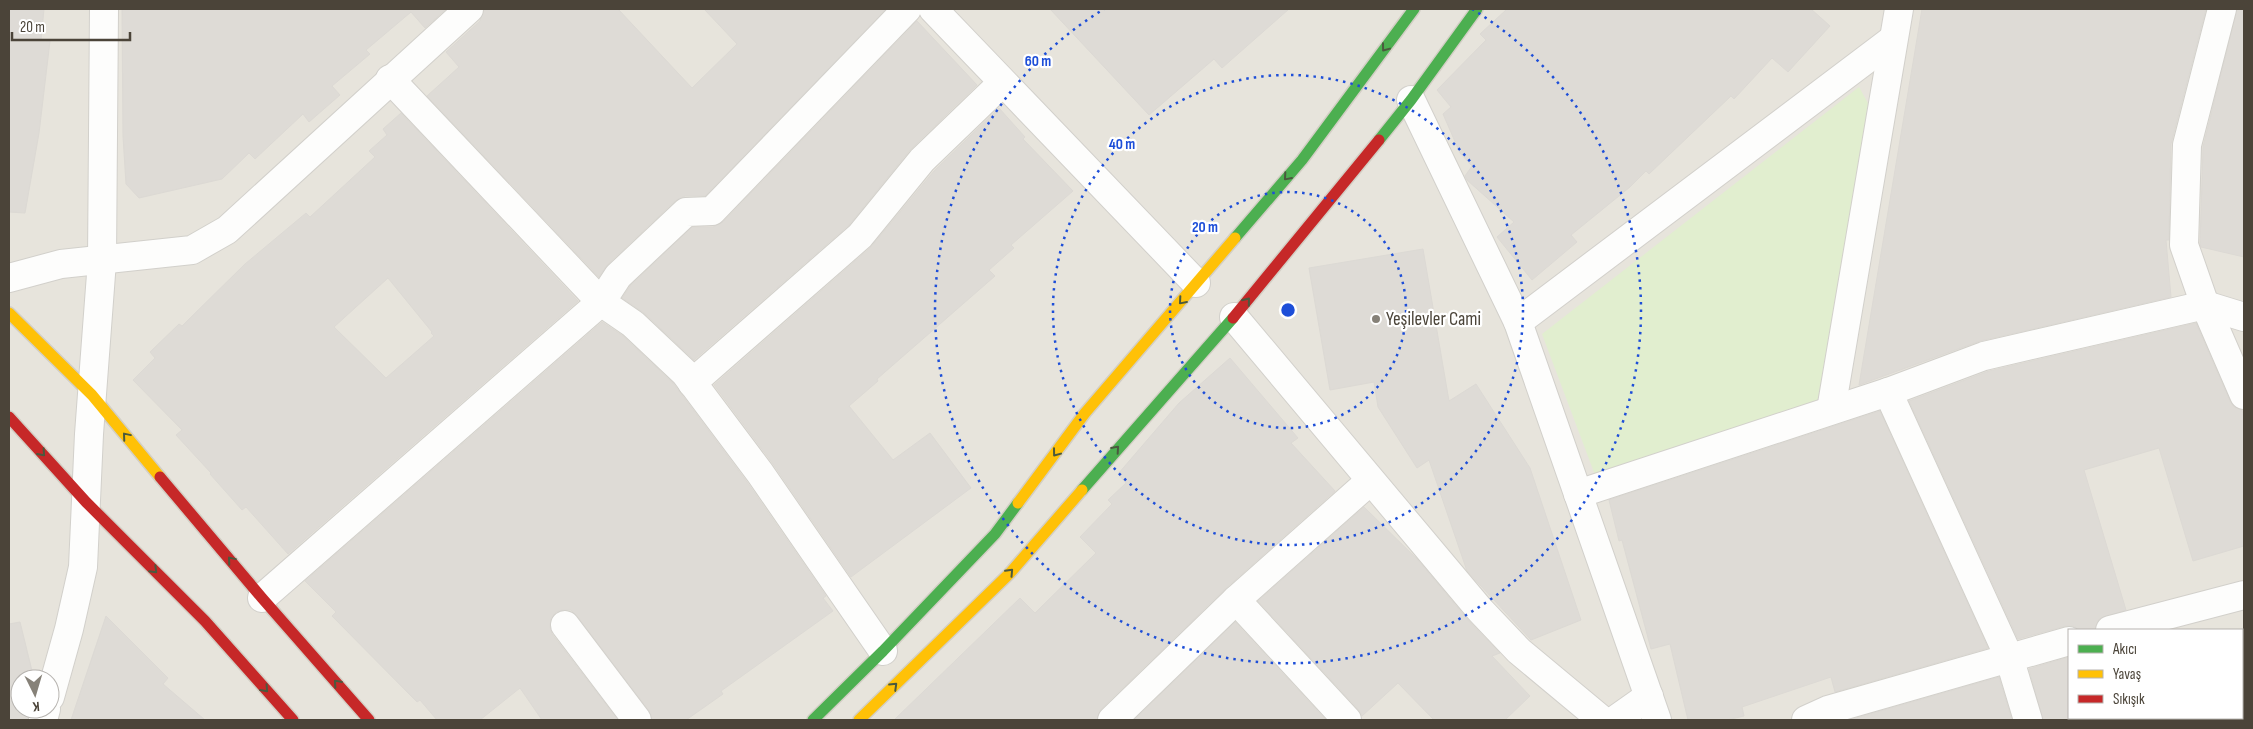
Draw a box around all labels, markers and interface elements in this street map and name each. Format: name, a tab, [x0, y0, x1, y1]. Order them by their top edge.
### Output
scale bar	[12, 10, 130, 42]
text: 20 m	[20, 18, 45, 37]
one-way arrow	[1382, 42, 1391, 52]
text: 60 m	[1025, 52, 1051, 71]
text: 40 m	[1109, 135, 1135, 154]
one-way arrow	[1284, 172, 1293, 181]
text: 20 m	[1192, 218, 1218, 237]
one-way arrow	[1179, 295, 1187, 304]
one-way arrow	[1241, 298, 1249, 307]
centre of rings	[1279, 301, 1297, 319]
place label: Yeşilevler Cami	[1386, 308, 1481, 331]
marker: Yeşilevler Cami	[1370, 313, 1382, 325]
one-way arrow	[124, 433, 132, 442]
one-way arrow	[1110, 446, 1119, 455]
one-way arrow	[1053, 447, 1061, 456]
one-way arrow	[36, 448, 45, 457]
one-way arrow	[227, 557, 236, 566]
one-way arrow	[148, 565, 157, 574]
one-way arrow	[1004, 569, 1013, 578]
legend	[2068, 629, 2243, 719]
text: Akıcı	[2112, 640, 2137, 659]
text: Yavaş	[2113, 665, 2141, 684]
north arrow	[10, 669, 60, 719]
one-way arrow	[334, 680, 343, 689]
one-way arrow	[259, 683, 268, 692]
one-way arrow	[888, 683, 897, 692]
text: Sıkışık	[2113, 690, 2145, 709]
text: K	[32, 698, 40, 715]

